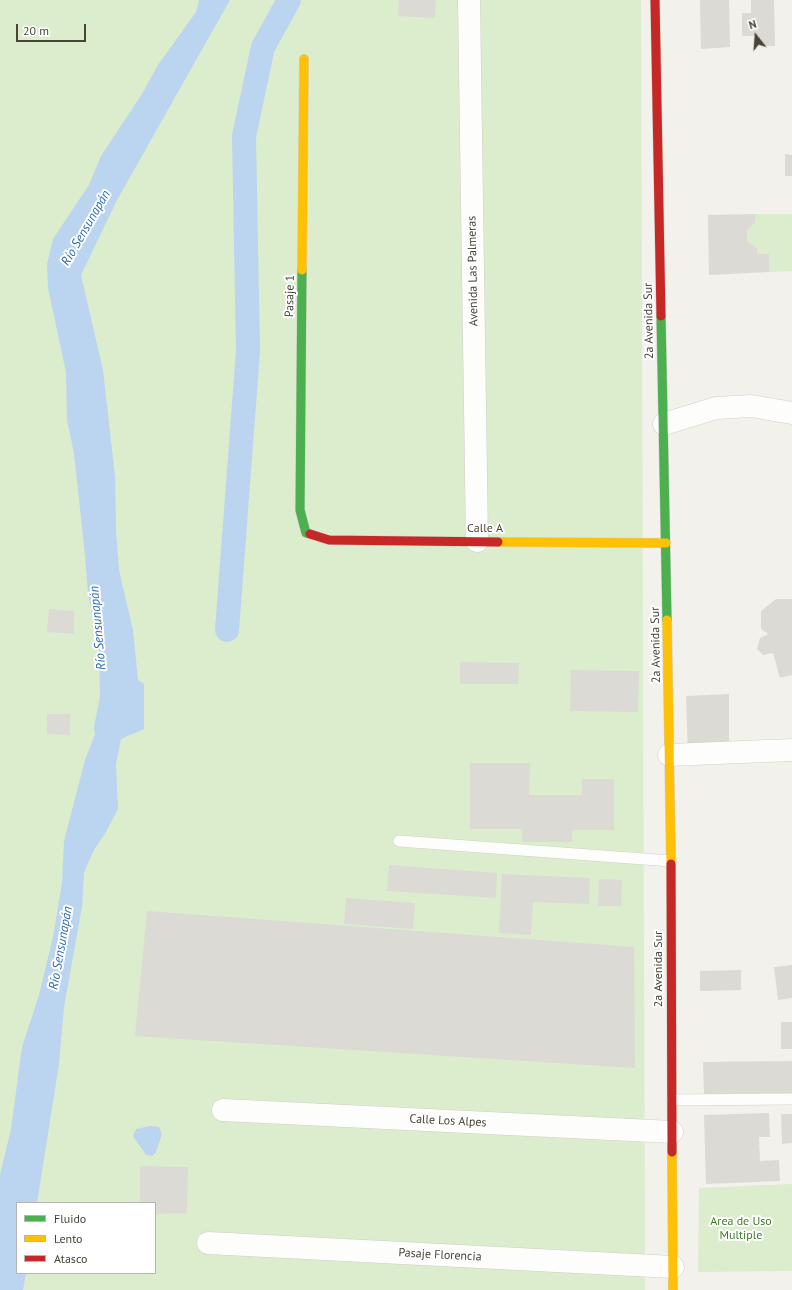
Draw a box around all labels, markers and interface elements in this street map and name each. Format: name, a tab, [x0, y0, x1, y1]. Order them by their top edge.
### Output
scale bar	[18, 16, 88, 42]
north arrow	[736, 16, 776, 56]
text: N	[747, 17, 758, 32]
text: 20 m	[23, 23, 49, 38]
water label: Río Sensunapán	[58, 188, 114, 268]
street label: Avenida Las Palmeras	[465, 216, 481, 326]
street label: Pasaje 1	[282, 275, 298, 317]
street label: 2a Avenida Sur	[641, 283, 657, 359]
street label: Calle A	[467, 522, 503, 536]
water label: Río Sensunapán	[87, 585, 109, 671]
street label: 2a Avenida Sur	[648, 607, 664, 683]
water label: Río Sensunapán	[46, 905, 76, 991]
street label: 2a Avenida Sur	[652, 931, 666, 1007]
street label: Calle Los Alpes	[409, 1112, 487, 1130]
legend	[16, 1202, 156, 1274]
text: Fluido	[54, 1211, 86, 1226]
park label: Area de Uso Multiple	[710, 1215, 772, 1243]
text: Lento	[54, 1231, 83, 1246]
street label: Pasaje Florencia	[398, 1246, 482, 1264]
text: Atasco	[54, 1251, 87, 1266]

